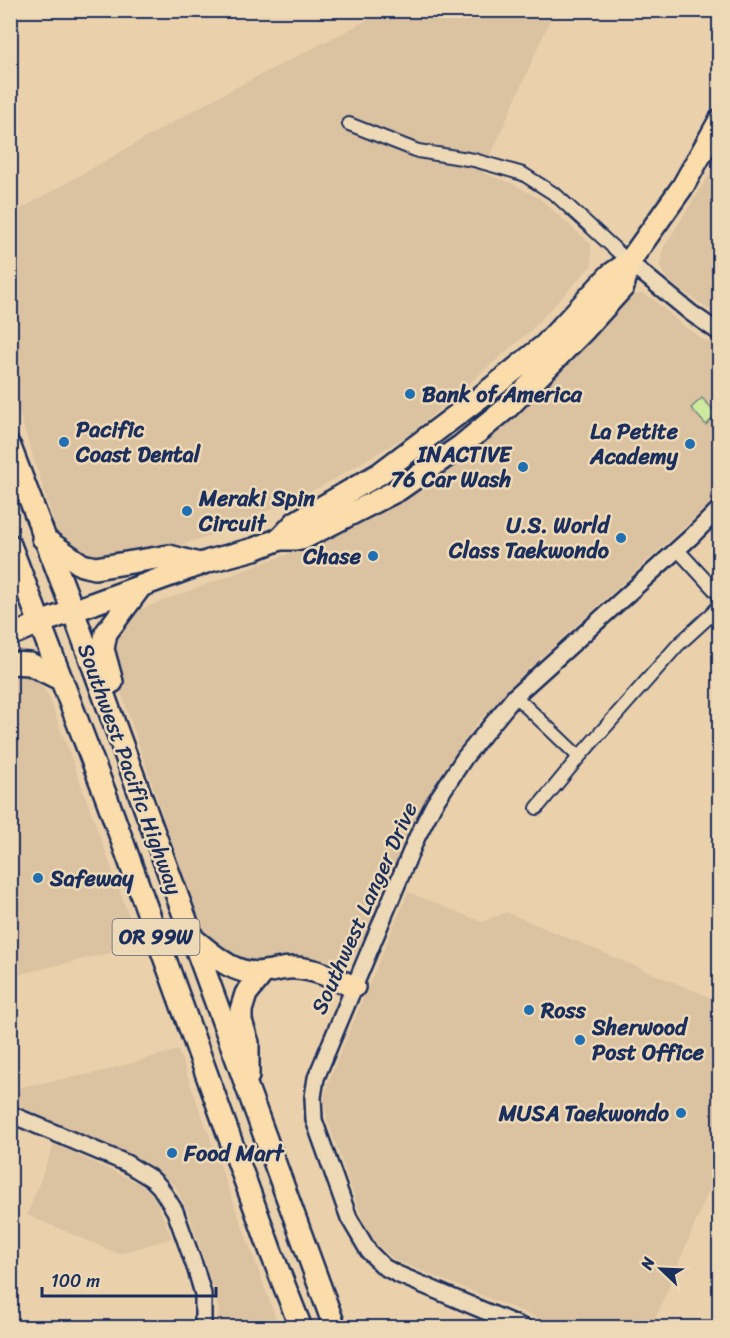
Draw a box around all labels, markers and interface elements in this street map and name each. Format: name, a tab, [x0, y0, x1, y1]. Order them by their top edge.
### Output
place label: Bank of America	[422, 375, 583, 414]
marker: Bank of America	[403, 387, 417, 401]
place label: Pacific Coast Dental	[75, 410, 202, 474]
place label: La Petite Academy	[589, 412, 679, 476]
marker: Pacific Coast Dental	[57, 435, 71, 449]
place label: INACTIVE 76 Car Wash	[391, 435, 513, 499]
marker: La Petite Academy	[683, 437, 697, 451]
marker: INACTIVE 76 Car Wash	[516, 460, 530, 474]
place label: Meraki Spin Circuit	[198, 479, 315, 543]
marker: Meraki Spin Circuit	[180, 504, 194, 518]
place label: U.S. World Class Taekwondo	[448, 506, 611, 570]
marker: U.S. World Class Taekwondo	[614, 531, 628, 545]
place label: Chase	[302, 537, 362, 576]
marker: Chase	[366, 549, 380, 563]
street label: Southwest Pacific Highway	[66, 638, 194, 901]
street label: Southwest Langer Drive	[300, 795, 428, 1021]
place label: Safeway	[49, 859, 134, 898]
marker: Safeway	[31, 871, 45, 885]
road number: OR 99W	[112, 919, 200, 955]
place label: Ross	[540, 991, 587, 1030]
marker: Ross	[522, 1003, 536, 1017]
place label: Sherwood Post Office	[591, 1008, 705, 1072]
marker: Sherwood Post Office	[573, 1033, 587, 1047]
place label: MUSA Taekwondo	[498, 1094, 670, 1133]
marker: MUSA Taekwondo	[674, 1106, 688, 1120]
place label: Food Mart	[183, 1134, 285, 1173]
marker: Food Mart	[165, 1146, 179, 1160]
north arrow	[631, 1239, 691, 1299]
text: N	[632, 1252, 664, 1275]
scale bar	[42, 1260, 216, 1298]
text: 100 m	[51, 1265, 100, 1297]

